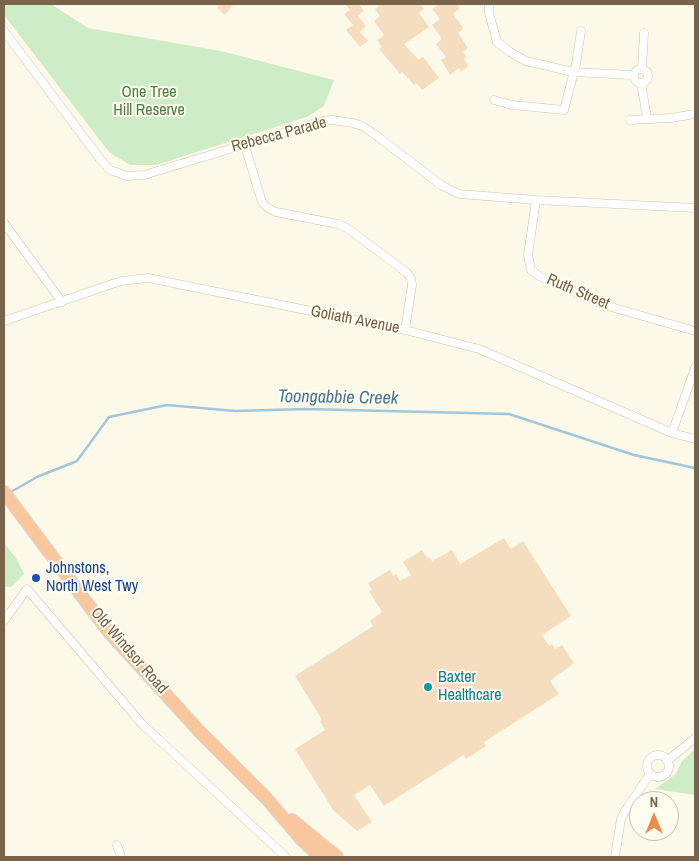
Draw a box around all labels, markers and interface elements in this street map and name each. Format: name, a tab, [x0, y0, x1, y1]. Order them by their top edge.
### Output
park label: One Tree Hill Reserve	[113, 83, 185, 121]
street label: Rebecca Parade	[229, 113, 329, 157]
street label: Ruth Street	[544, 270, 612, 314]
street label: Goliath Avenue	[309, 302, 401, 338]
water label: Toongabbie Creek	[278, 386, 398, 410]
place label: Johnstons, North West Twy	[46, 559, 138, 597]
marker: Johnstons, North West Twy	[30, 572, 42, 584]
street label: Old Windsor Road	[86, 604, 172, 698]
place label: Baxter Healthcare	[438, 668, 501, 706]
marker: Baxter Healthcare	[422, 681, 434, 693]
north arrow	[629, 791, 679, 841]
text: N	[650, 793, 658, 811]

